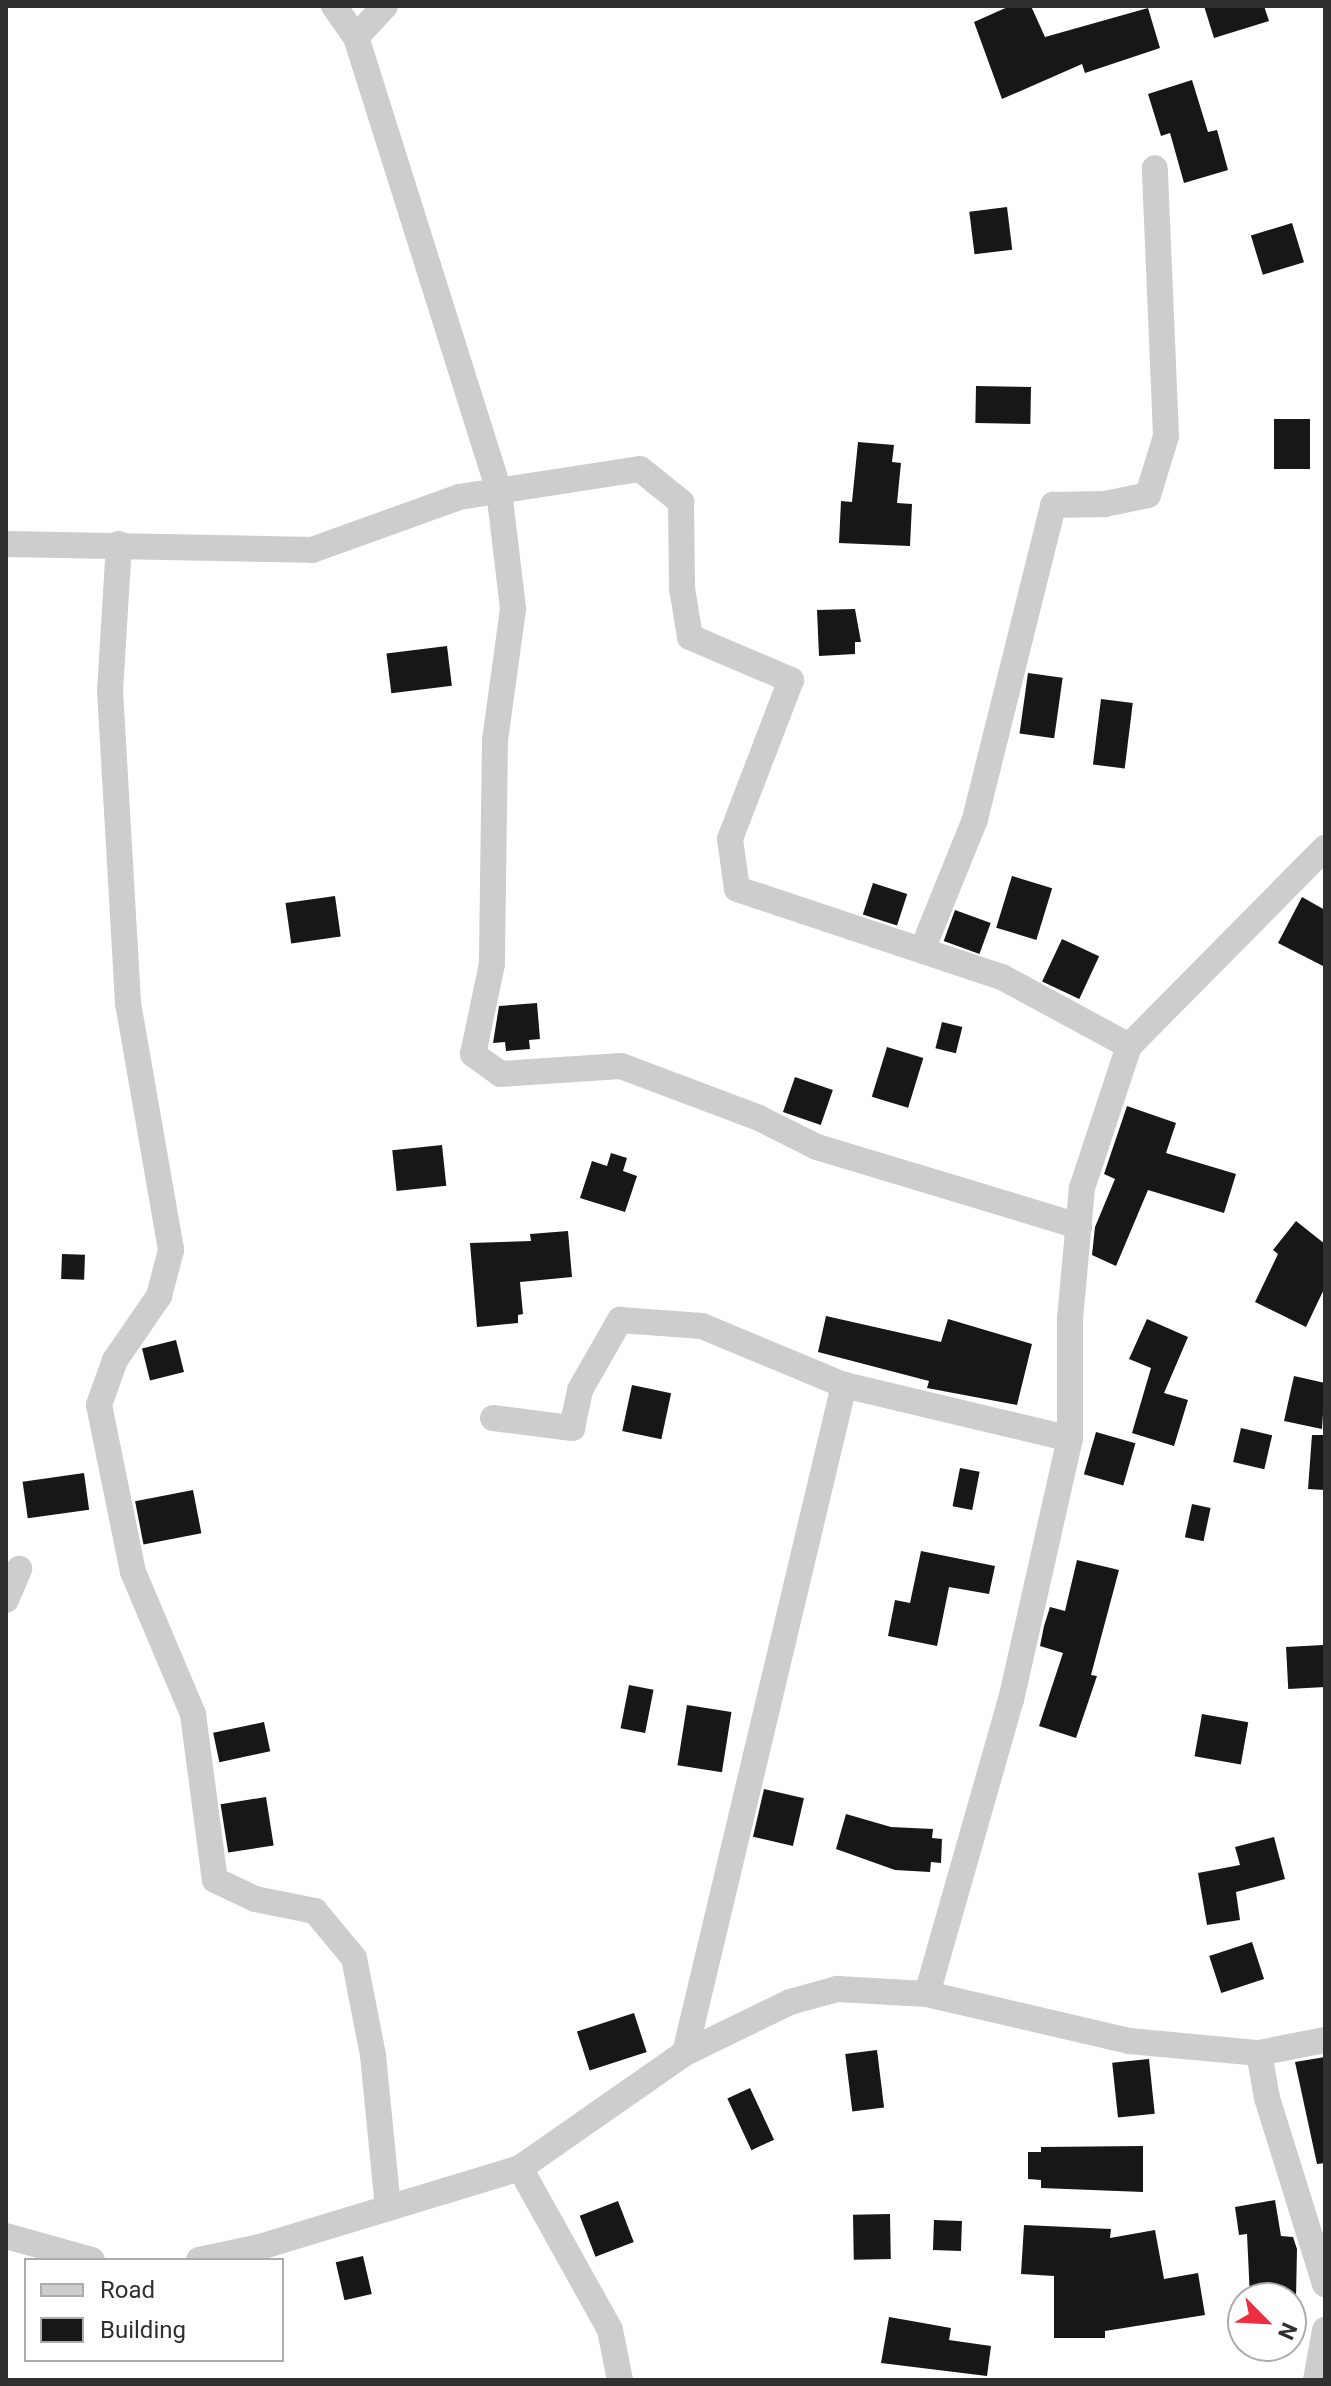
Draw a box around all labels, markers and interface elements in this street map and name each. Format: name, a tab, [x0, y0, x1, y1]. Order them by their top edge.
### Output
legend	[24, 2258, 284, 2362]
text: Road	[100, 2276, 155, 2304]
north arrow	[1227, 2282, 1307, 2362]
text: Building	[100, 2316, 186, 2344]
text: N	[1273, 2319, 1302, 2343]

